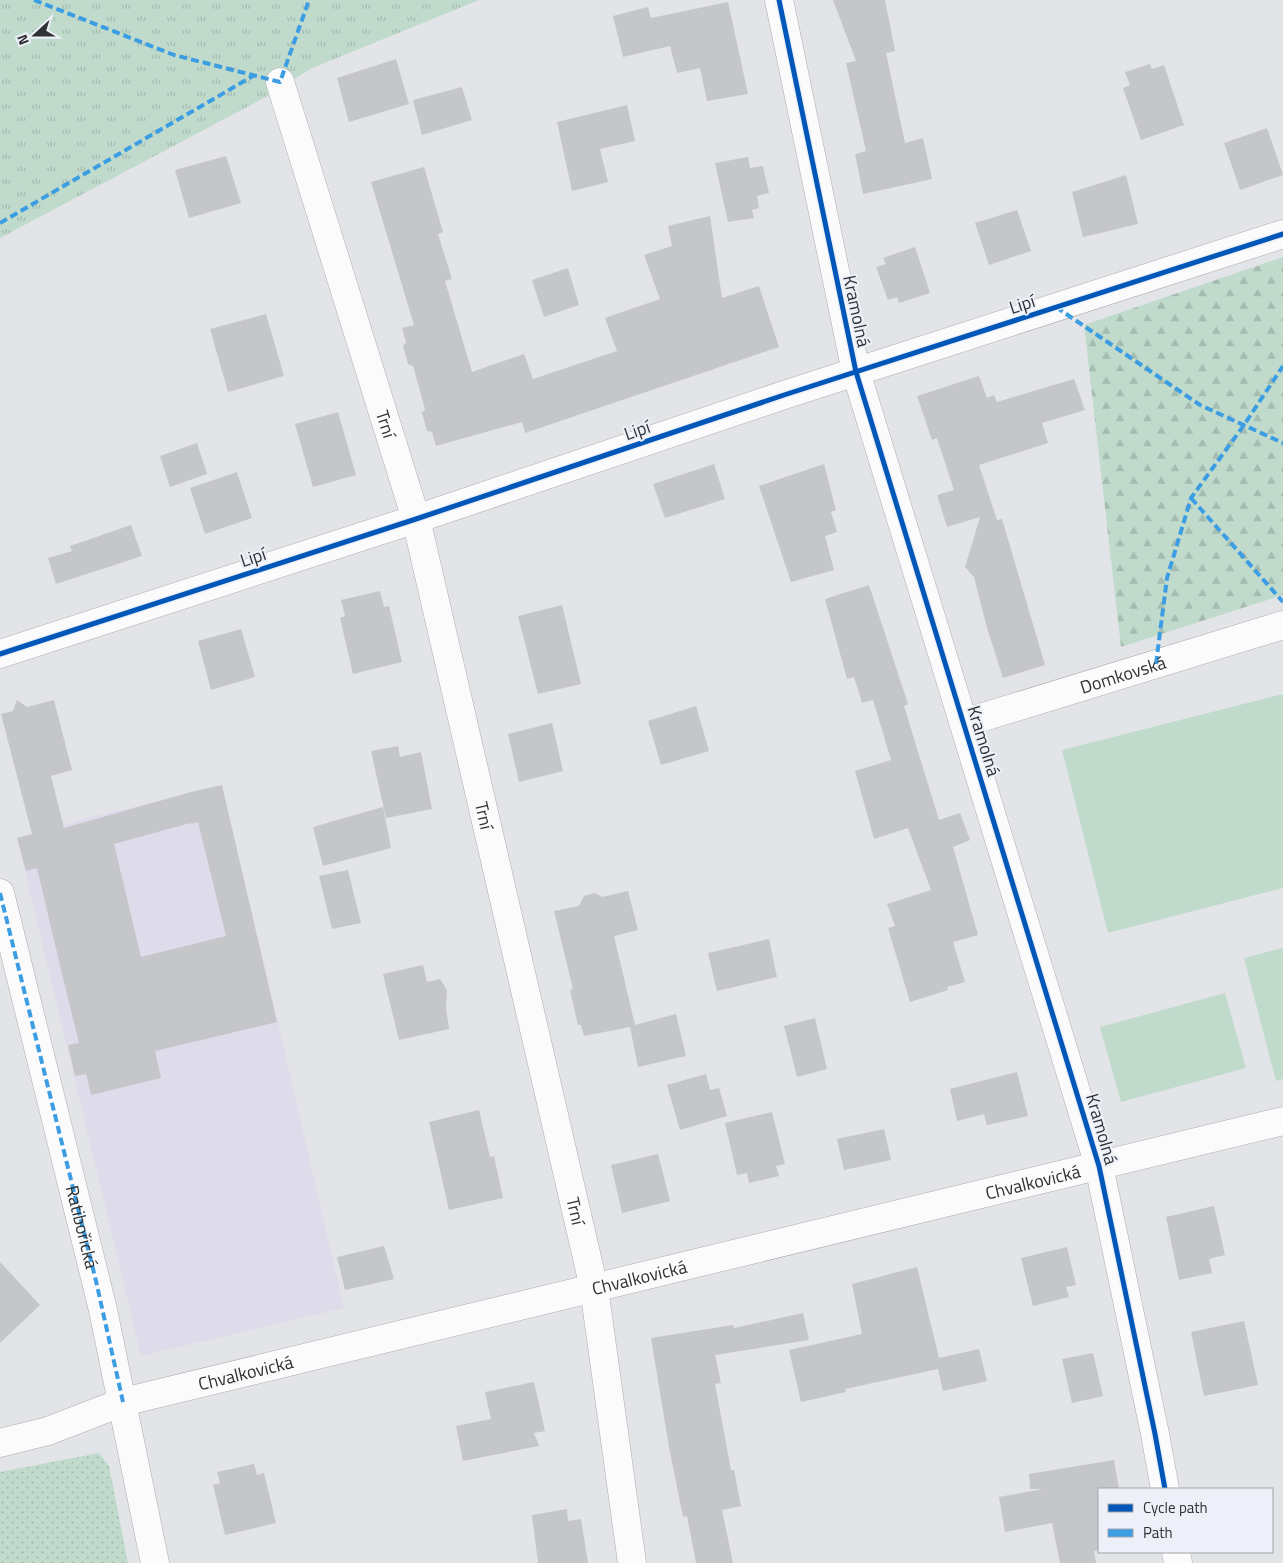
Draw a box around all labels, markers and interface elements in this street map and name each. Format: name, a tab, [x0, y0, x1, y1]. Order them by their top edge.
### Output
north arrow	[10, 10, 60, 60]
text: N	[11, 32, 34, 48]
street label: Kramolná	[836, 273, 878, 349]
street label: Lipí	[1005, 287, 1040, 321]
street label: Trní	[369, 407, 404, 443]
street label: Lipí	[620, 412, 656, 447]
street label: Lipí	[236, 540, 271, 574]
street label: Domkovská	[1076, 648, 1169, 700]
street label: Kramolná	[960, 702, 1008, 780]
street label: Trní	[468, 799, 501, 834]
street label: Kramolná	[1079, 1090, 1125, 1168]
street label: Chvalkovická	[983, 1157, 1083, 1206]
street label: Ratibořická	[59, 1182, 106, 1271]
street label: Trní	[560, 1194, 593, 1230]
street label: Chvalkovická	[589, 1252, 689, 1301]
street label: Chvalkovická	[195, 1348, 296, 1397]
legend	[1098, 1488, 1273, 1553]
text: Cycle path	[1143, 1496, 1208, 1519]
text: Path	[1143, 1521, 1173, 1544]

